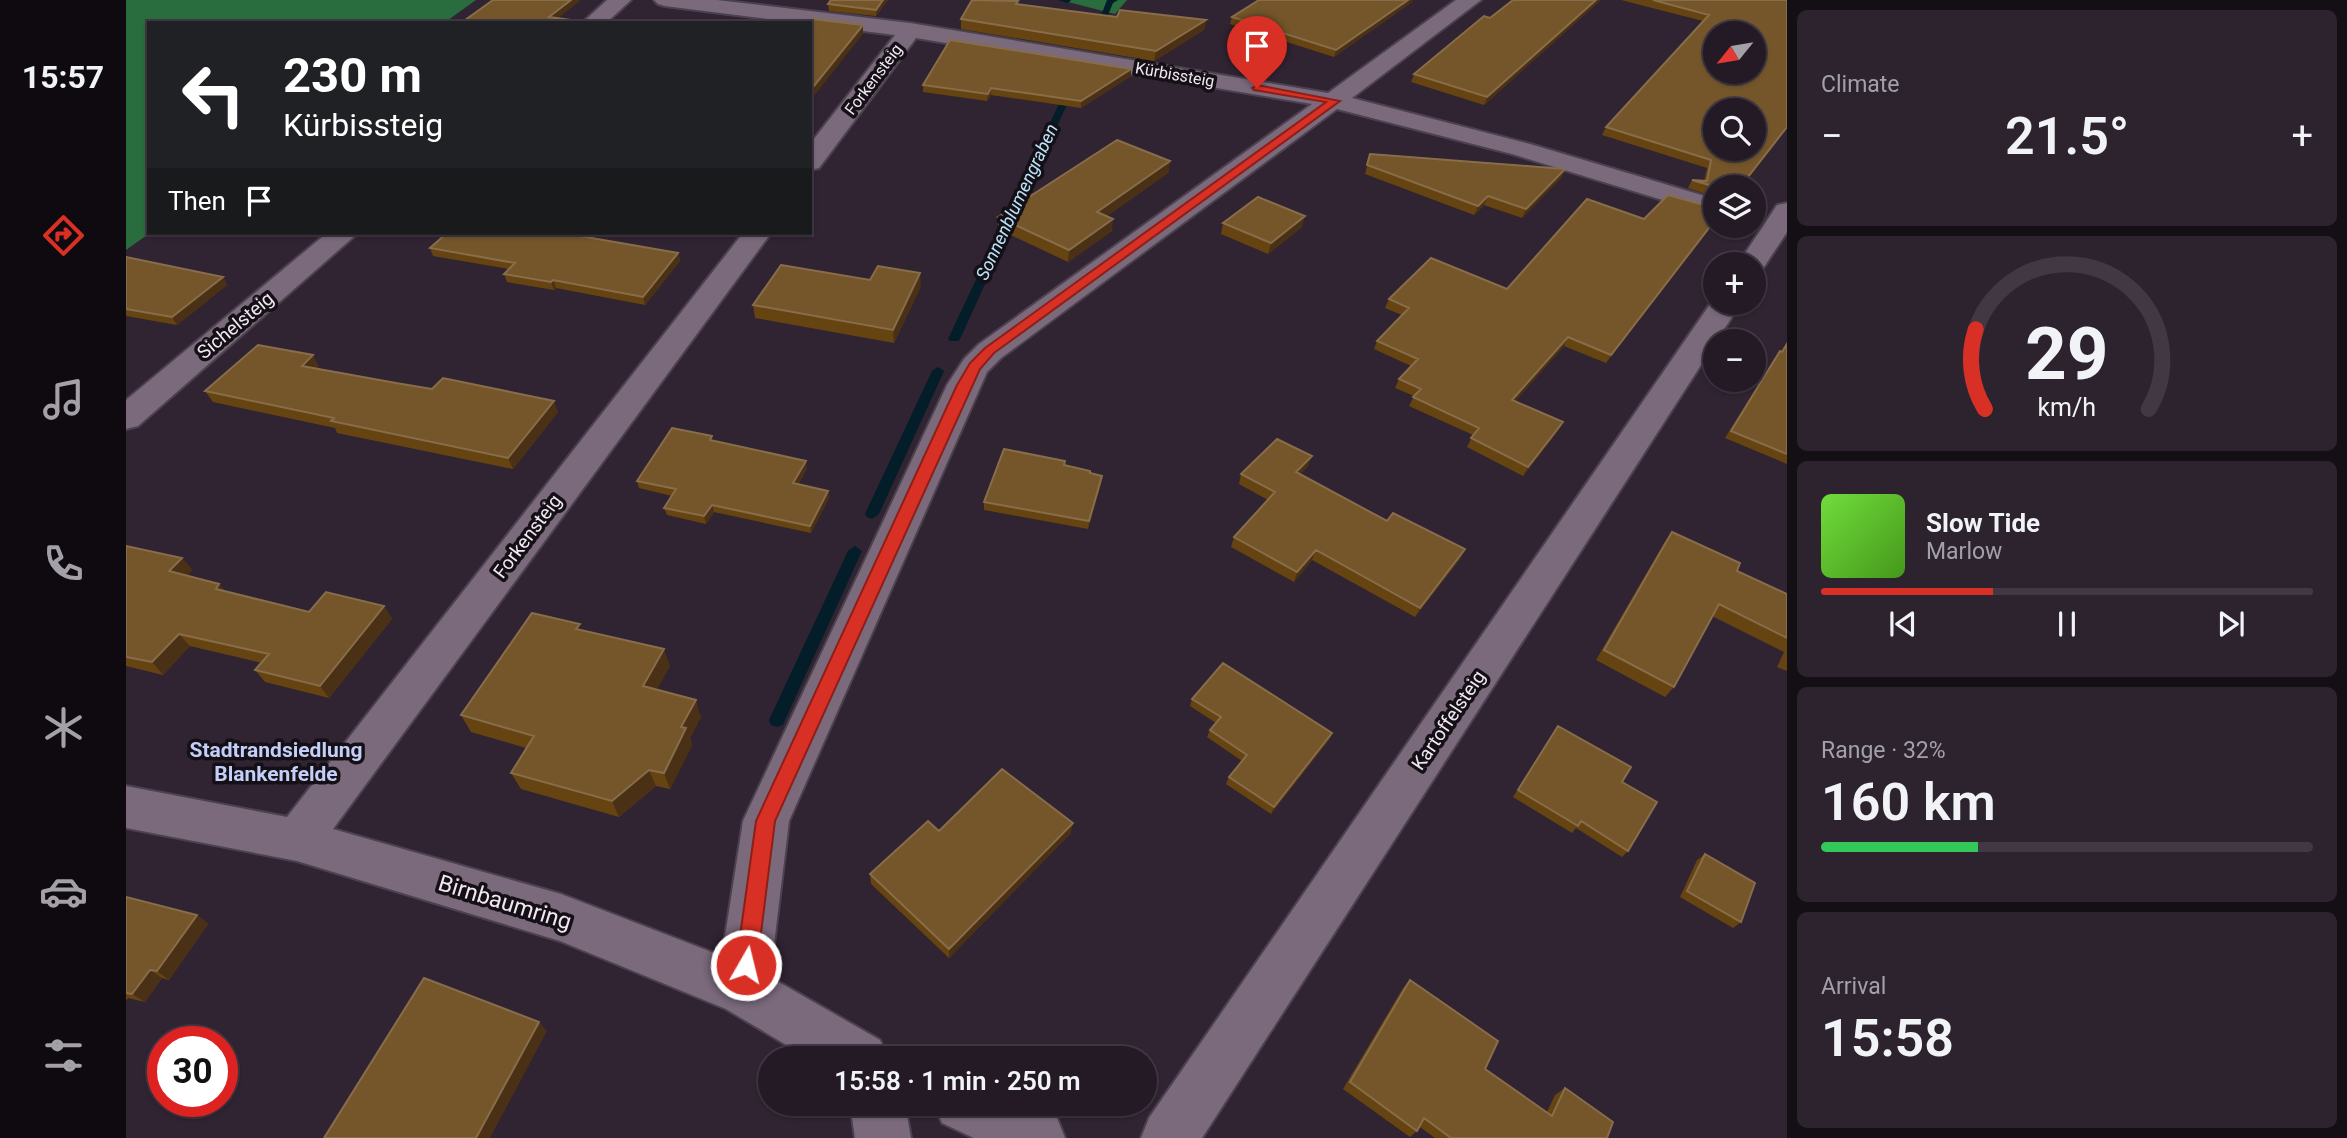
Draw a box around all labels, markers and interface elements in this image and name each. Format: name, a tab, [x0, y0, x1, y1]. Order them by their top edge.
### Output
pin	[1227, 16, 1287, 88]
north arrow	[1703, 21, 1766, 84]
map controls	[1703, 21, 1766, 392]
icon: arrive	[1238, 27, 1276, 65]
street label: Forkensteig	[841, 40, 906, 118]
text: 230 m	[283, 47, 422, 104]
icon: left	[168, 49, 259, 140]
text: 15:57	[22, 58, 104, 96]
street label: Kürbissteig	[1134, 58, 1216, 91]
text: Climate	[1821, 71, 1900, 98]
button: search	[1703, 98, 1766, 161]
text: Kürbissteig	[283, 106, 443, 144]
text: 21.5°	[2005, 106, 2129, 167]
text: −	[1821, 114, 1843, 158]
text: +	[2291, 114, 2313, 158]
water label: Sonnenblumengraben	[971, 120, 1062, 283]
button: layers	[1703, 175, 1766, 238]
icon: arrive	[240, 182, 278, 220]
text: Then	[168, 186, 226, 216]
icon: directions	[39, 211, 88, 260]
button: +	[1703, 252, 1766, 315]
street label: Sichelsteig	[193, 287, 278, 364]
text: 29	[2025, 312, 2109, 398]
button: −	[1703, 329, 1766, 392]
icon: music	[39, 375, 88, 424]
text: km/h	[2038, 393, 2096, 422]
street label: Forkensteig	[488, 490, 566, 583]
text: Slow Tide	[1926, 508, 2040, 538]
text: Marlow	[1926, 538, 2002, 565]
icon: phone	[39, 539, 88, 588]
icon: previous	[1884, 605, 1922, 643]
icon: pause	[2048, 605, 2086, 643]
icon: next	[2212, 605, 2250, 643]
street label: Kartoffelsteig	[1407, 666, 1490, 774]
icon: climate	[39, 703, 88, 752]
text: Range · 32%	[1821, 737, 1946, 764]
district label: Stadtrandsiedlung Blankenfelde	[190, 738, 362, 786]
text: 160 km	[1821, 772, 1996, 833]
icon: car	[39, 867, 88, 916]
street label: Birnbaumring	[435, 869, 575, 936]
position arrow	[709, 928, 783, 1002]
text: Arrival	[1821, 973, 1886, 1000]
text: 15:58	[1821, 1008, 1954, 1069]
speed limit sign: 30	[147, 1026, 238, 1117]
icon: filters	[39, 1031, 88, 1080]
text: 15:58 · 1 min · 250 m	[834, 1066, 1081, 1096]

